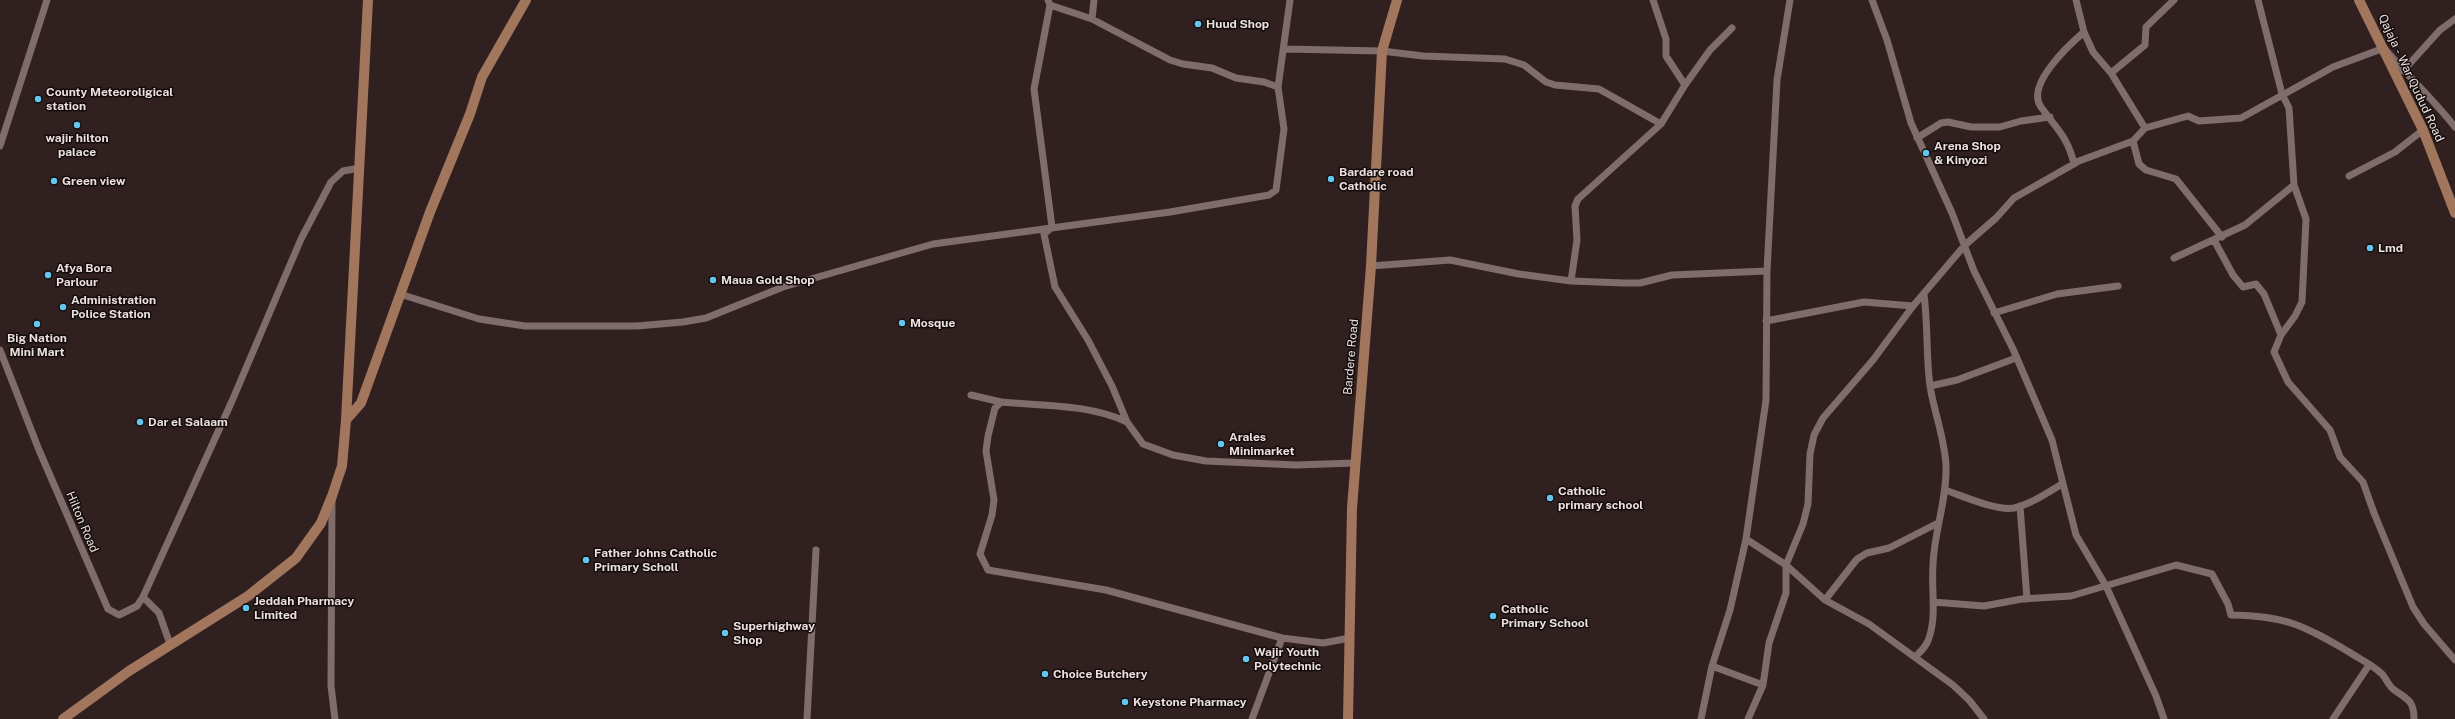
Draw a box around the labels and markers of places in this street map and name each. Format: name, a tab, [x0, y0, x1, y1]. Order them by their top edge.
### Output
place label: Huud Shop	[1206, 17, 1269, 31]
marker: Huud Shop	[1193, 19, 1203, 29]
place label: County Meteoroligical station	[46, 85, 173, 113]
marker: County Meteoroligical station	[33, 94, 43, 104]
marker: wajir hilton palace	[72, 120, 82, 130]
place label: wajir hilton palace	[45, 131, 109, 159]
place label: Arena Shop & Kinyozi	[1934, 139, 2001, 167]
marker: Arena Shop & Kinyozi	[1921, 148, 1931, 158]
place label: Bardare road Catholic	[1339, 165, 1413, 193]
place label: Green view	[62, 174, 125, 188]
marker: Bardare road Catholic	[1326, 174, 1336, 184]
marker: Green view	[49, 176, 59, 186]
place label: Lmd	[2378, 241, 2403, 255]
marker: Lmd	[2365, 243, 2375, 253]
place label: Afya Bora Parlour	[56, 261, 112, 289]
marker: Afya Bora Parlour	[43, 270, 53, 280]
place label: Maua Gold Shop	[721, 273, 815, 287]
marker: Maua Gold Shop	[708, 275, 718, 285]
place label: Administration Police Station	[71, 293, 156, 321]
marker: Administration Police Station	[58, 302, 68, 312]
place label: Mosque	[910, 316, 955, 330]
marker: Mosque	[897, 318, 907, 328]
marker: Big Nation Mini Mart	[32, 319, 42, 329]
place label: Big Nation Mini Mart	[7, 331, 67, 359]
place label: Dar el Salaam	[148, 415, 228, 429]
marker: Dar el Salaam	[135, 417, 145, 427]
place label: Arales Minimarket	[1229, 430, 1294, 458]
marker: Arales Minimarket	[1216, 439, 1226, 449]
place label: Catholic primary school	[1558, 484, 1643, 512]
marker: Catholic primary school	[1545, 493, 1555, 503]
place label: Father Johns Catholic Primary Scholl	[594, 546, 717, 574]
marker: Father Johns Catholic Primary Scholl	[581, 555, 591, 565]
place label: Jeddah Pharmacy Limited	[254, 594, 354, 622]
place label: Catholic Primary School	[1501, 602, 1589, 630]
marker: Jeddah Pharmacy Limited	[241, 603, 251, 613]
marker: Catholic Primary School	[1488, 611, 1498, 621]
place label: Superhighway Shop	[733, 619, 815, 647]
marker: Superhighway Shop	[720, 628, 730, 638]
place label: Wajir Youth Polytechnic	[1254, 645, 1321, 673]
marker: Wajir Youth Polytechnic	[1241, 654, 1251, 664]
place label: Choice Butchery	[1053, 667, 1148, 681]
marker: Choice Butchery	[1040, 669, 1050, 679]
place label: Keystone Pharmacy	[1133, 695, 1247, 709]
marker: Keystone Pharmacy	[1120, 697, 1130, 707]

